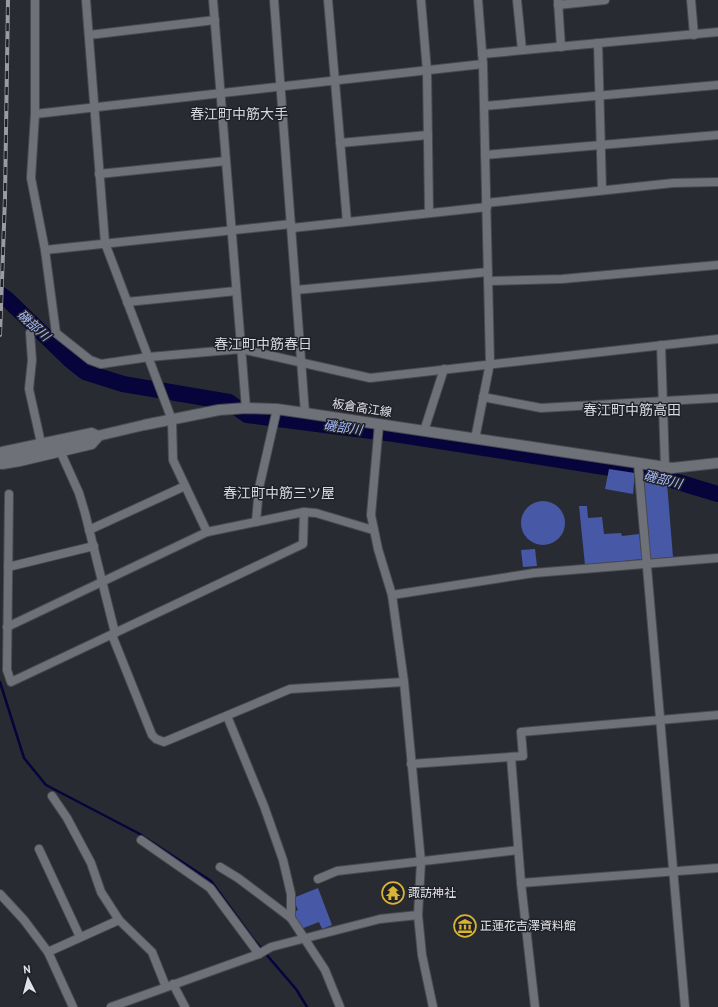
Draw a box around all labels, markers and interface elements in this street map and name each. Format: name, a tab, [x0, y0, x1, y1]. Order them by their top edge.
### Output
district label: 春江町中筋大手	[190, 105, 288, 123]
water label: 磯部川	[13, 306, 55, 346]
district label: 春江町中筋春日	[214, 335, 312, 353]
street label: 板倉高江線	[331, 395, 393, 420]
district label: 春江町中筋高田	[583, 401, 681, 419]
water label: 磯部川	[322, 416, 365, 439]
water label: 磯部川	[642, 467, 686, 493]
district label: 春江町中筋三ツ屋	[223, 484, 335, 502]
temple icon: 諏訪神社	[380, 880, 406, 906]
place label: 諏訪神社	[408, 885, 456, 900]
museum icon: 正蓮花吉澤資料館	[452, 913, 478, 939]
place label: 正蓮花吉澤資料館	[480, 918, 576, 933]
north arrow	[8, 959, 48, 999]
text: N	[23, 962, 31, 976]

